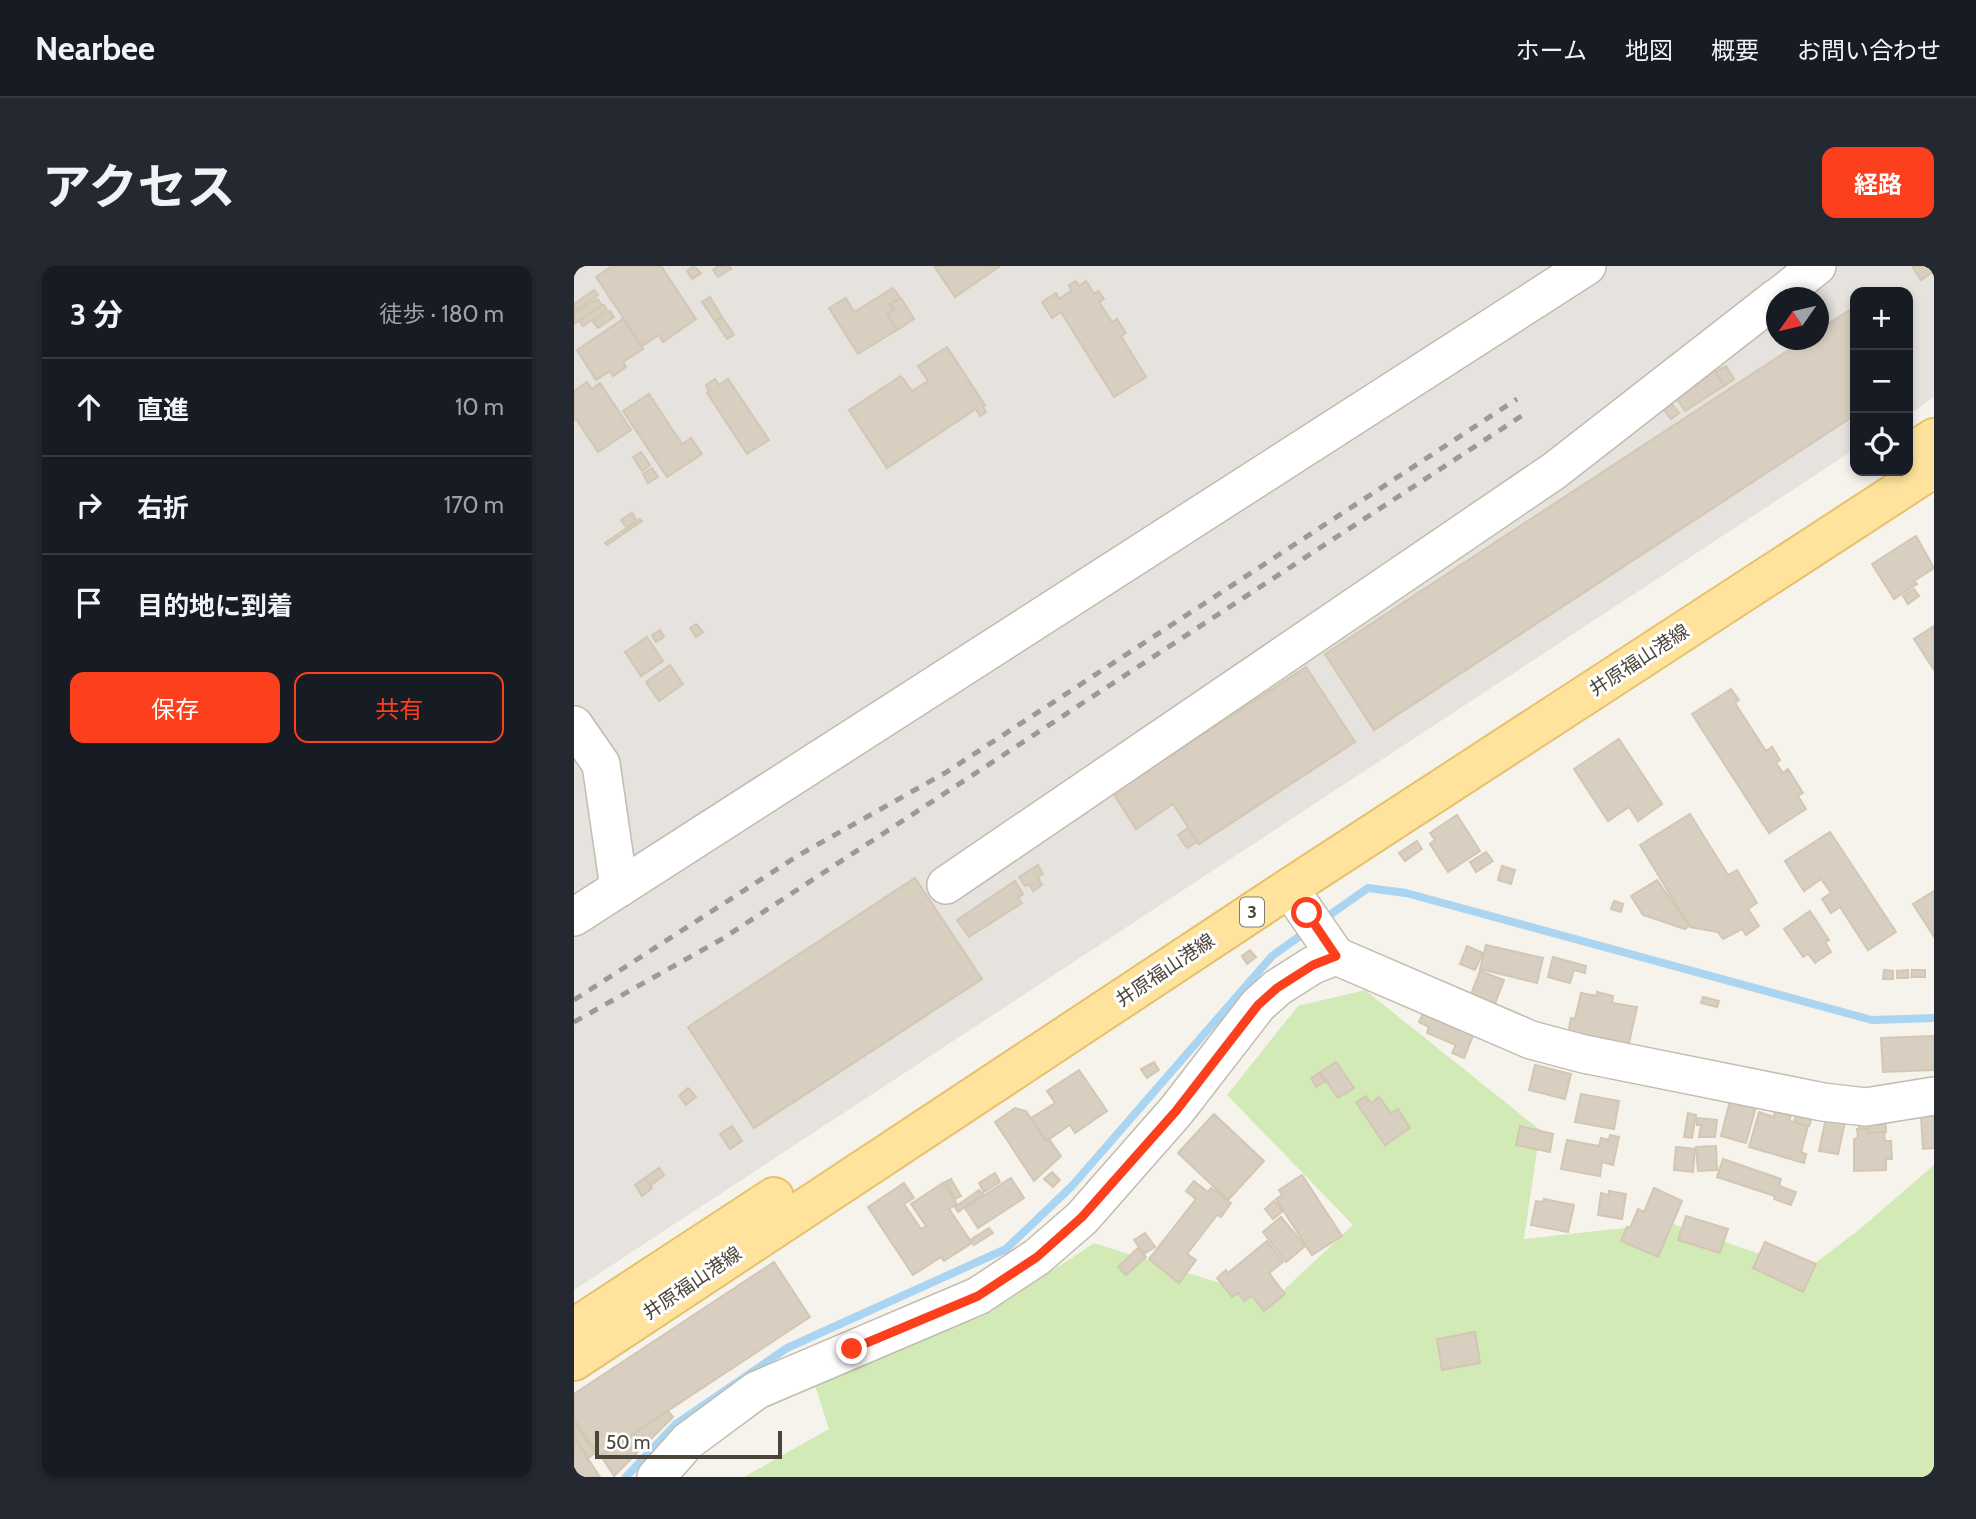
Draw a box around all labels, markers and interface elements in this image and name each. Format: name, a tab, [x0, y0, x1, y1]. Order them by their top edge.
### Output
text: Nearbee	[35, 28, 155, 68]
text: ホーム	[1516, 36, 1587, 65]
text: 地図	[1625, 36, 1673, 65]
text: 概要	[1711, 36, 1759, 65]
text: お問い合わせ	[1797, 36, 1941, 65]
button: 経路	[1822, 147, 1934, 218]
text: アクセス	[42, 157, 236, 216]
north arrow	[1766, 287, 1829, 350]
map controls	[1850, 287, 1913, 476]
button: +	[1850, 287, 1913, 350]
text: 3 分	[70, 296, 123, 333]
text: 徒歩 · 180 m	[379, 300, 504, 328]
button: −	[1850, 350, 1913, 413]
icon: ahead	[70, 388, 108, 426]
text: 10 m	[455, 393, 504, 421]
text: 直進	[137, 394, 189, 426]
button: locate	[1850, 413, 1913, 476]
icon: right	[70, 486, 108, 524]
text: 170 m	[444, 491, 504, 519]
text: 右折	[137, 492, 189, 524]
icon: arrive	[70, 584, 108, 622]
text: 目的地に到着	[137, 590, 293, 622]
street label: 井原福山港線	[1585, 619, 1693, 701]
button: 保存	[70, 672, 280, 743]
button: 共有	[294, 672, 504, 743]
route start	[1291, 897, 1322, 928]
road number: 3	[1240, 898, 1264, 926]
street label: 井原福山港線	[1111, 929, 1219, 1011]
street label: 井原福山港線	[638, 1242, 746, 1324]
route end	[836, 1333, 867, 1364]
scale bar	[595, 1428, 782, 1460]
text: 50 m	[606, 1431, 650, 1454]

